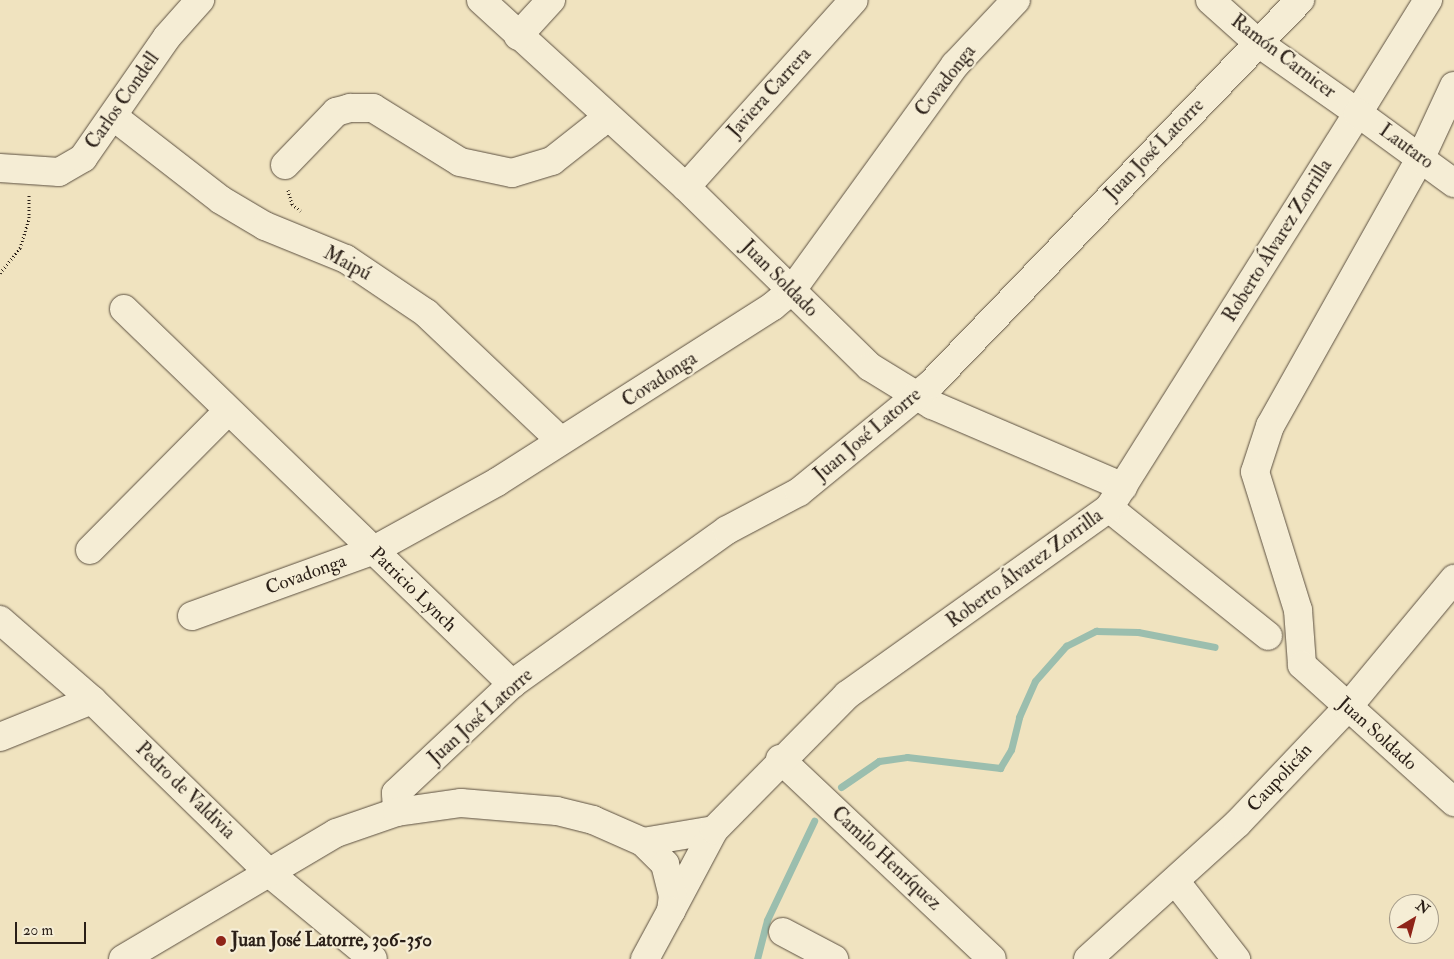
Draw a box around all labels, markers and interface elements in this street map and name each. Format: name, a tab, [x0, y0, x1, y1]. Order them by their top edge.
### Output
street label: Ramón Carnicer	[1226, 10, 1340, 104]
street label: Covadonga	[911, 41, 981, 121]
street label: Javiera Carrera	[724, 43, 816, 143]
street label: Carlos Condell	[81, 48, 165, 154]
street label: Juan José Latorre	[1101, 94, 1209, 206]
street label: Lautaro	[1374, 120, 1438, 174]
street label: Roberto Álvarez Zorrilla	[1219, 156, 1337, 326]
street label: Juan Soldado	[736, 236, 822, 322]
street label: Maipú	[319, 242, 375, 286]
street label: Covadonga	[618, 347, 702, 413]
street label: Juan José Latorre	[810, 384, 926, 486]
street label: Roberto Álvarez Zorrilla	[943, 505, 1107, 633]
street label: Patricio Lynch	[365, 543, 461, 637]
street label: Covadonga	[263, 550, 349, 600]
street label: Juan José Latorre	[424, 664, 538, 770]
street label: Juan Soldado	[1333, 692, 1421, 776]
street label: Pedro de Valdivia	[131, 738, 239, 844]
street label: Caupolicán	[1243, 739, 1317, 817]
street label: Camilo Henríquez	[827, 802, 945, 916]
north arrow	[1389, 894, 1439, 944]
text: N	[1413, 897, 1433, 918]
scale bar	[18, 912, 89, 944]
text: 20 m	[23, 921, 53, 940]
place label: Juan José Latorre, 306-350	[231, 930, 432, 952]
marker: Juan José Latorre, 306-350	[215, 935, 227, 947]

